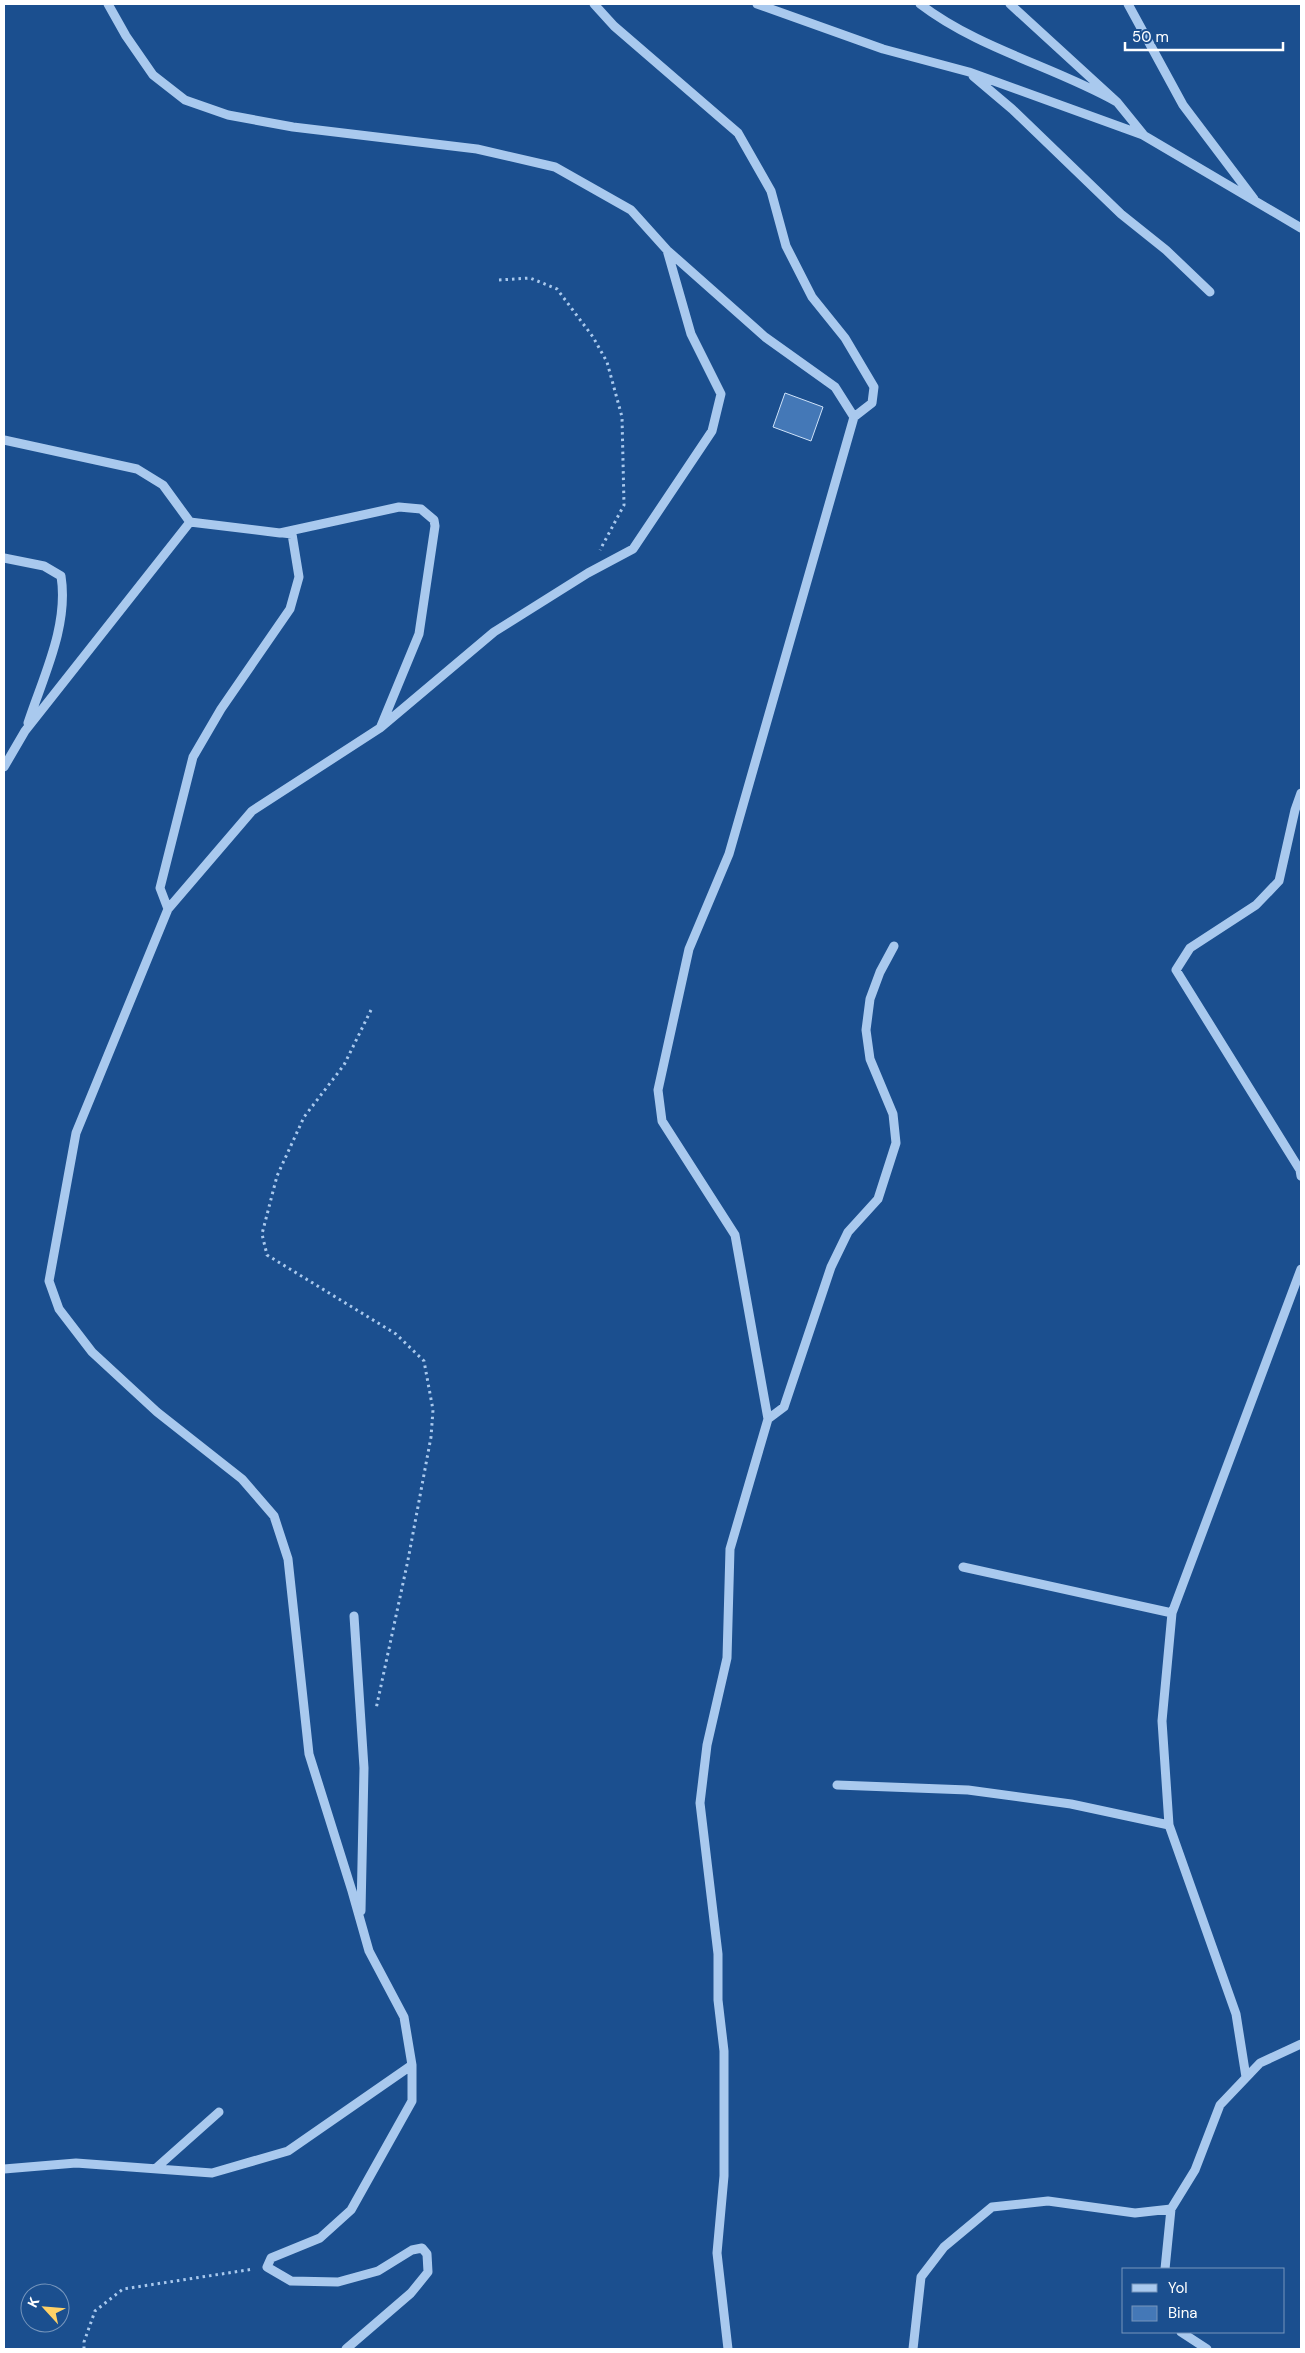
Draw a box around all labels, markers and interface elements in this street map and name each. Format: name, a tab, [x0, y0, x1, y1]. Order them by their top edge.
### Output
scale bar	[1125, 20, 1282, 52]
text: 50 m	[1132, 27, 1169, 47]
legend	[1122, 2268, 1285, 2333]
text: Yol	[1168, 2278, 1188, 2298]
north arrow	[20, 2283, 70, 2333]
text: K	[23, 2294, 43, 2310]
text: Bina	[1168, 2303, 1197, 2323]

